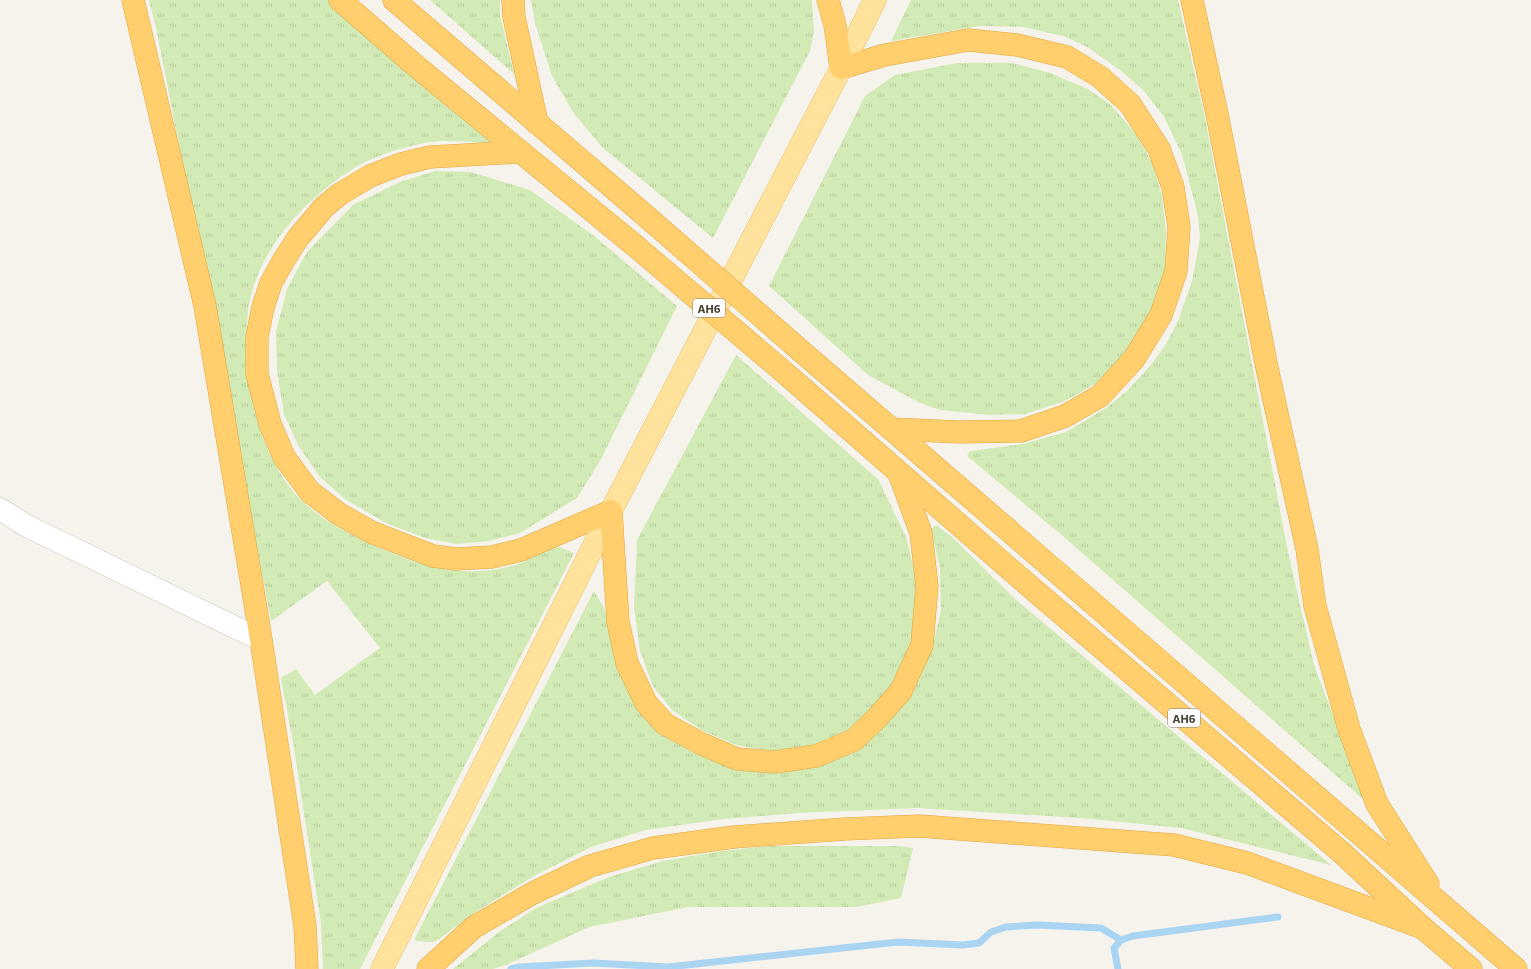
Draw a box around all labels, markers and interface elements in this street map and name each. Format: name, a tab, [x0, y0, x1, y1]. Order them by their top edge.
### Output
road number: AH6	[693, 299, 725, 317]
road number: AH6	[1168, 709, 1200, 727]

